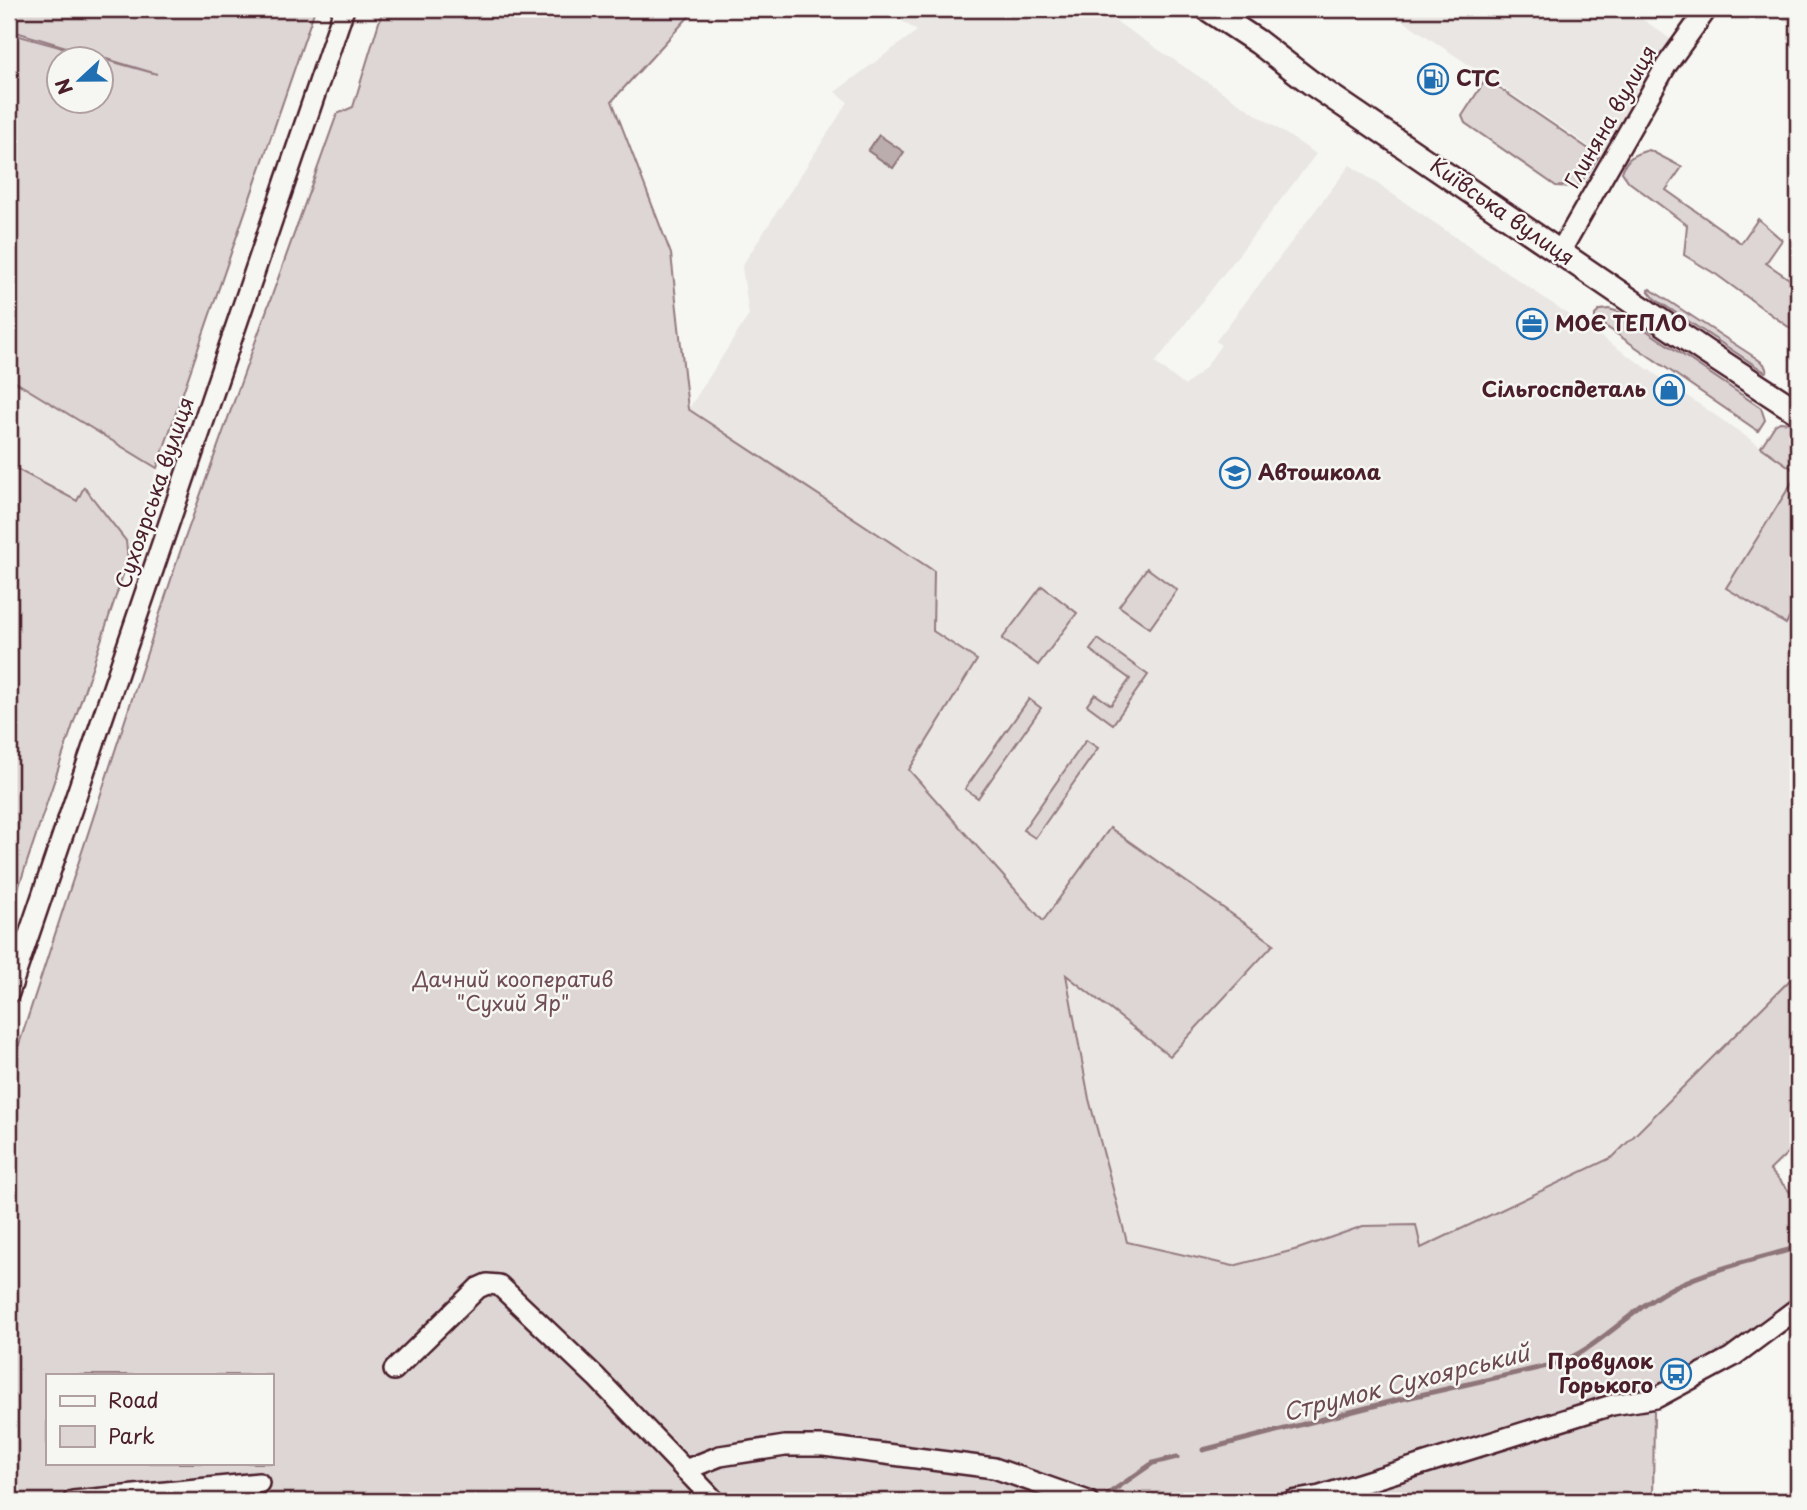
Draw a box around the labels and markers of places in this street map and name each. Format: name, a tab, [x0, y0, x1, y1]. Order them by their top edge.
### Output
place label: СТС	[1456, 61, 1500, 93]
fuel station icon: СТС	[1416, 62, 1450, 96]
place label: МОЄ ТЕПЛО	[1555, 306, 1687, 338]
office icon: МОЄ ТЕПЛО	[1515, 307, 1549, 341]
place label: Сільгоспдеталь	[1481, 372, 1646, 404]
shop icon: Сільгоспдеталь	[1652, 373, 1686, 407]
place label: Автошкола	[1258, 455, 1381, 487]
school or university icon: Автошкола	[1218, 456, 1252, 490]
place label: Провулок Горького	[1548, 1344, 1654, 1400]
bus stop icon: Провулок Горького	[1659, 1357, 1693, 1391]

